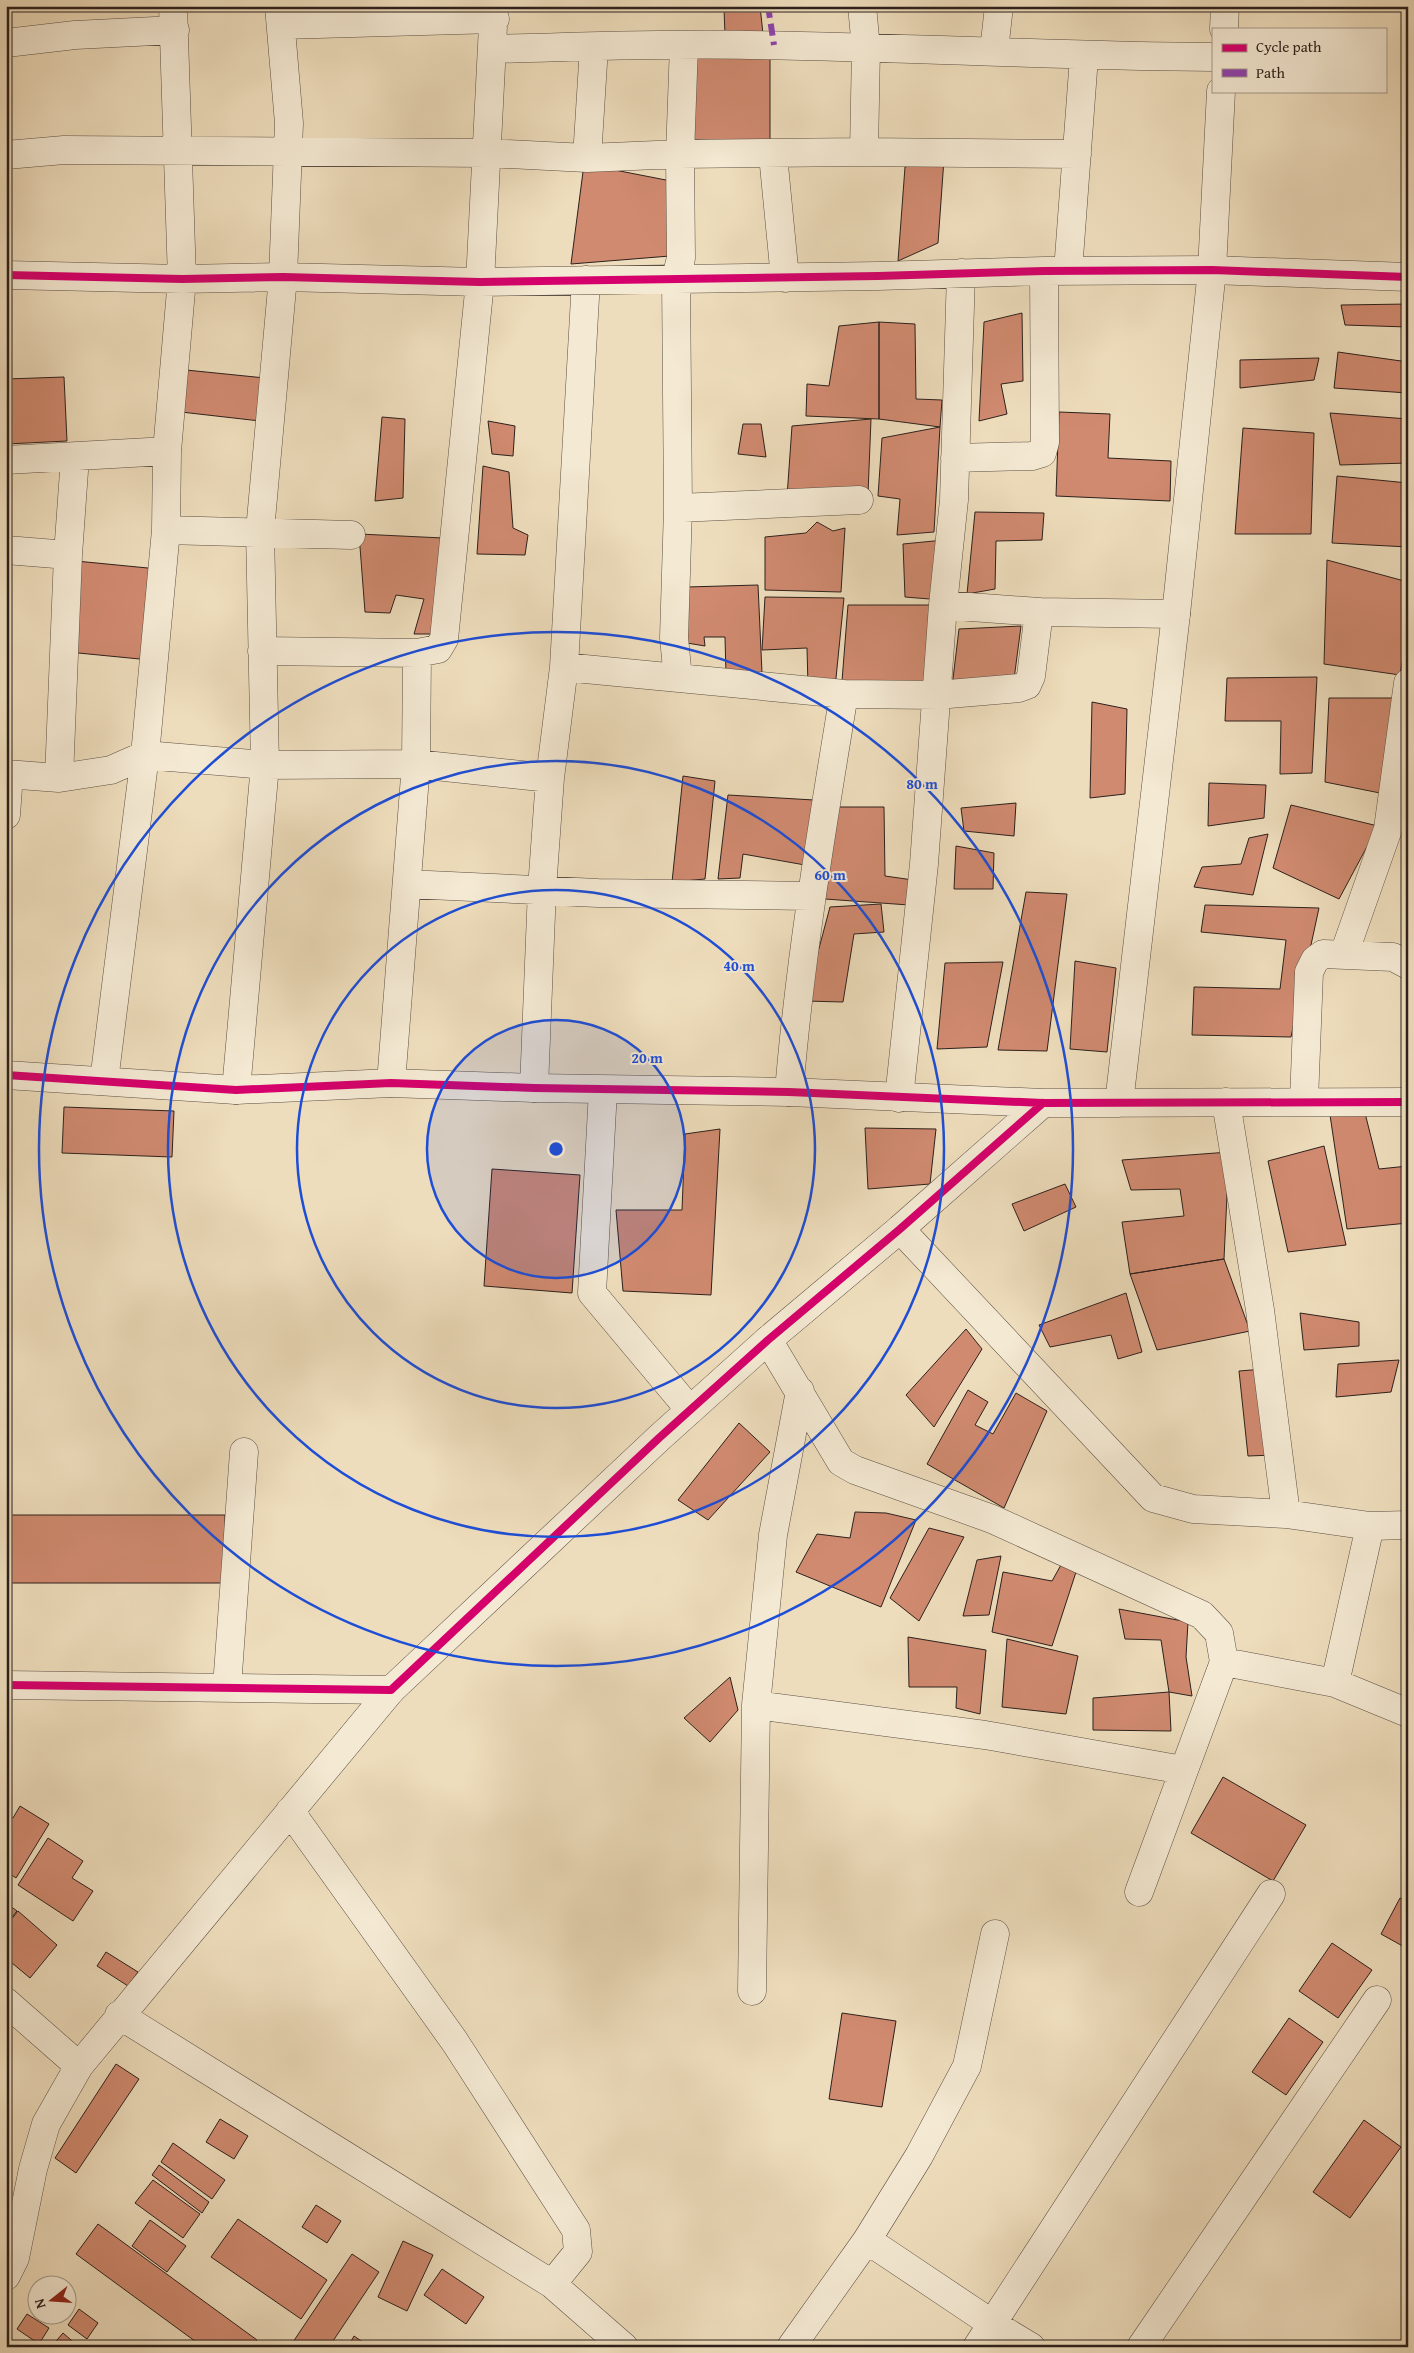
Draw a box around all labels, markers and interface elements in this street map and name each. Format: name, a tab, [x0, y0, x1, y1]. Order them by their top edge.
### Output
legend	[1212, 28, 1386, 92]
text: Cycle path	[1256, 36, 1322, 57]
text: Path	[1256, 62, 1285, 83]
text: 80 m	[906, 773, 938, 794]
text: 60 m	[814, 864, 846, 885]
text: 40 m	[723, 955, 755, 976]
text: 20 m	[631, 1047, 663, 1068]
centre of rings	[547, 1140, 565, 1158]
north arrow	[28, 2276, 78, 2326]
text: N	[28, 2296, 50, 2311]

